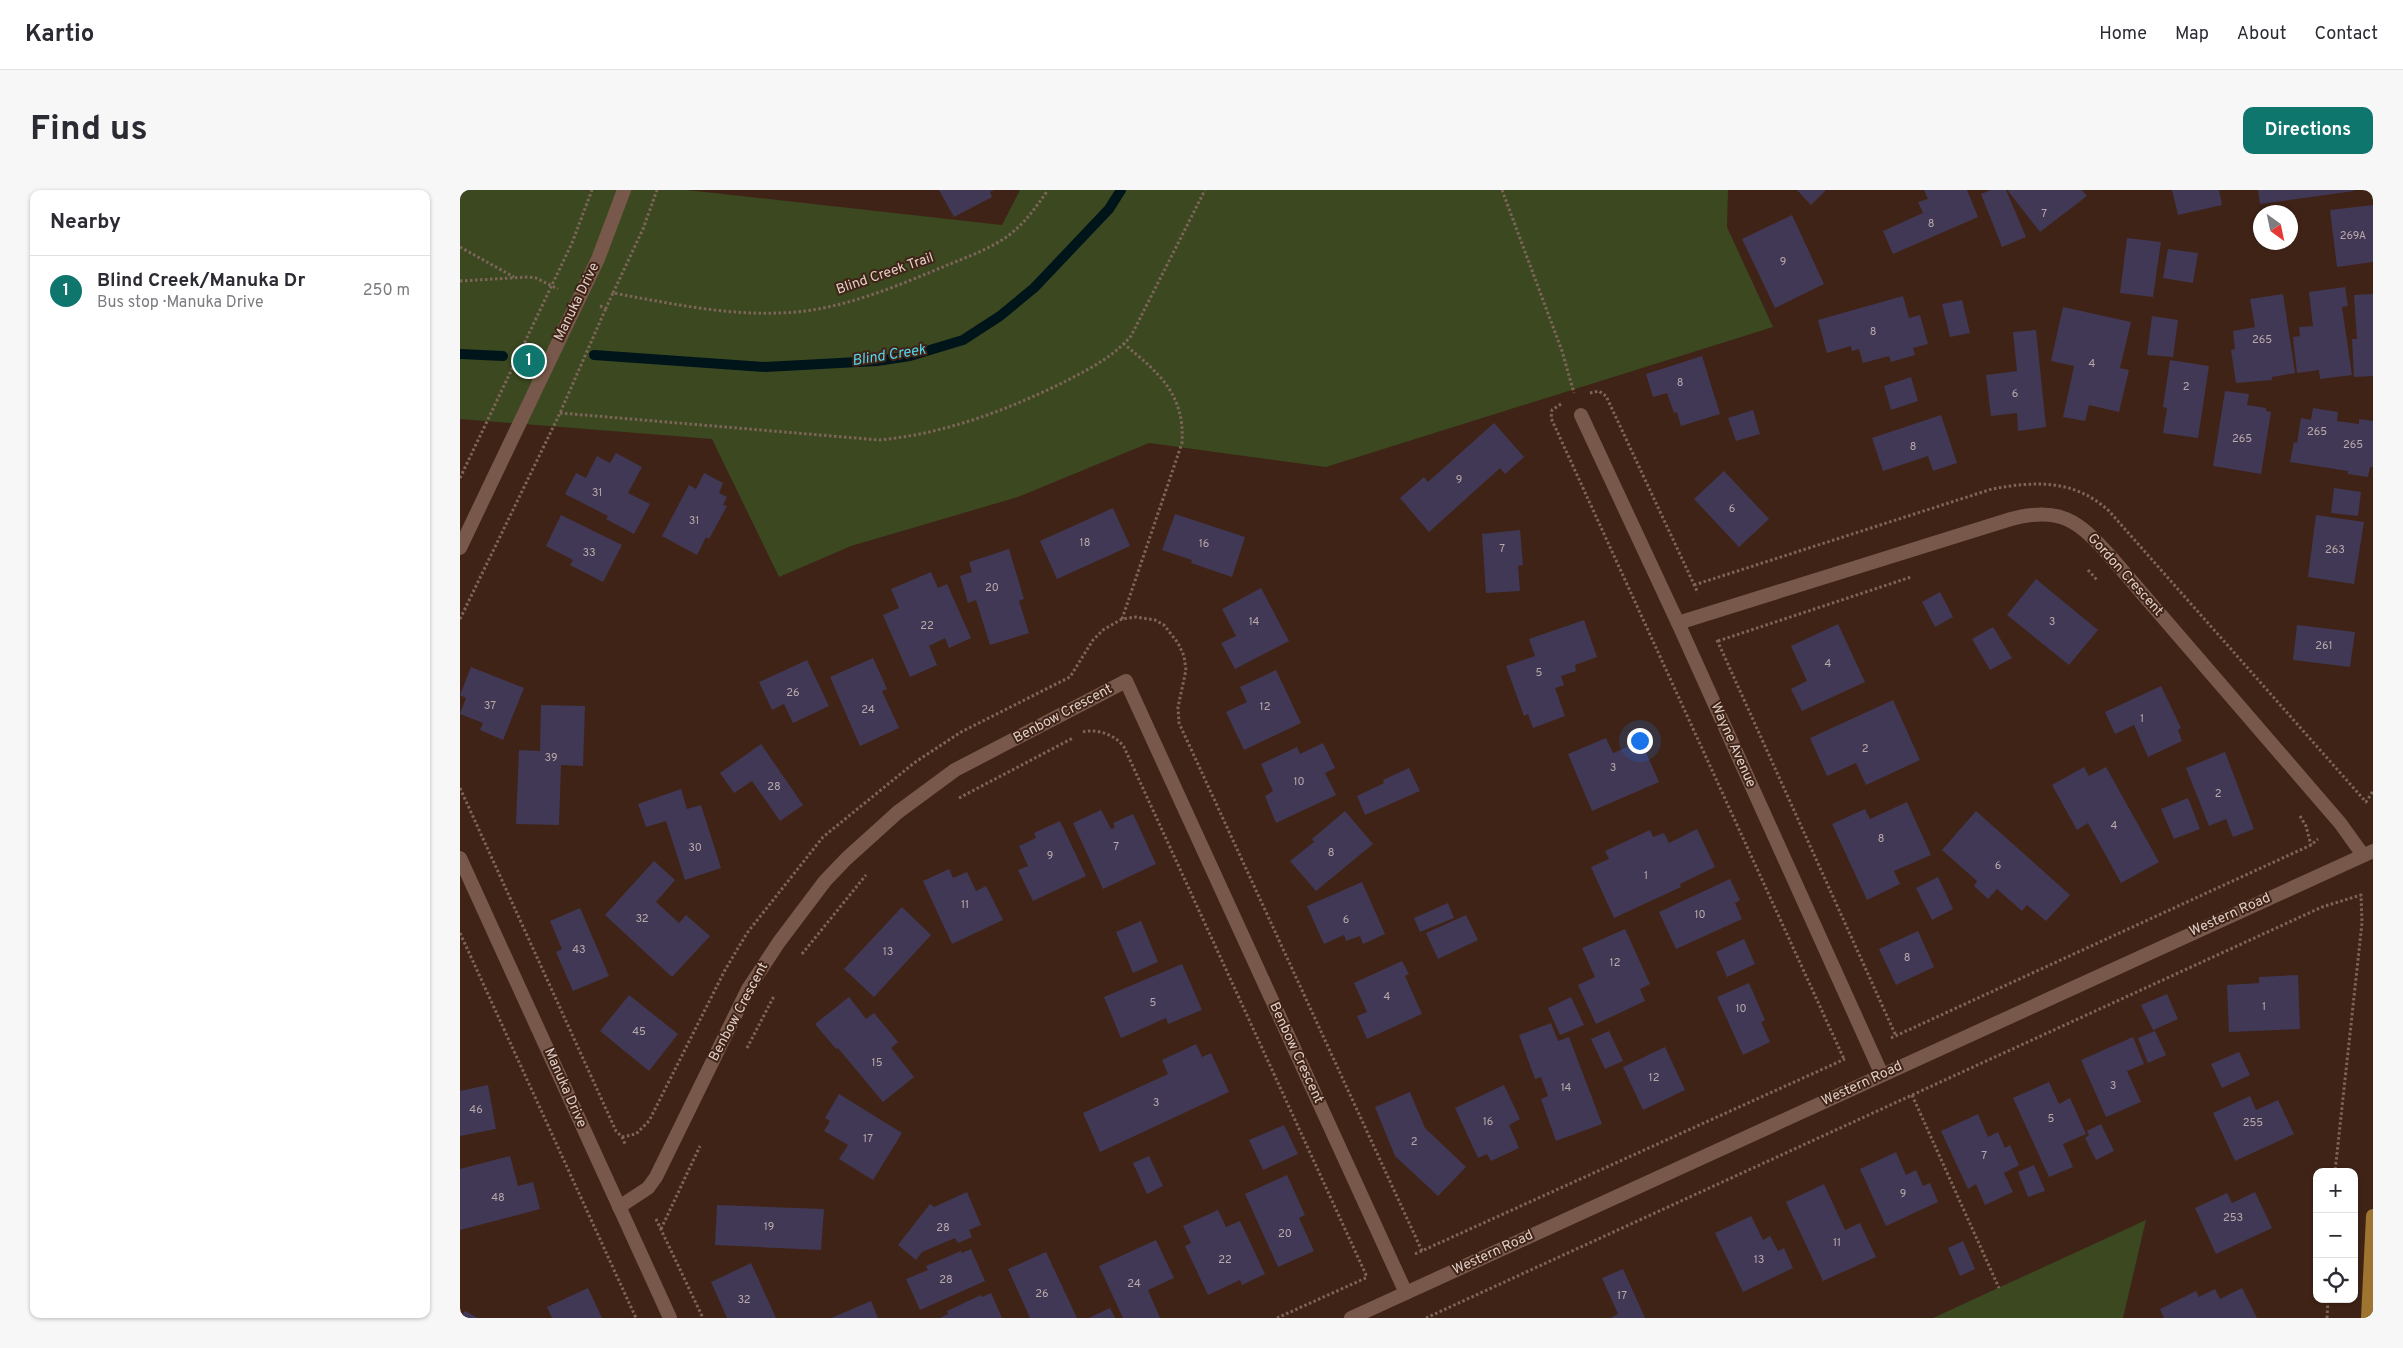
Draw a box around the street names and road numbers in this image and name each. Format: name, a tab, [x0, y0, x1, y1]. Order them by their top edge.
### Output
street label: Blind Creek Trail	[834, 249, 936, 299]
street label: Manuka Drive	[551, 260, 603, 344]
street label: Gordon Crescent	[2084, 530, 2166, 620]
street label: Benbow Crescent	[1011, 681, 1115, 747]
street label: Wayne Avenue	[1707, 700, 1759, 790]
street label: Western Road	[2187, 890, 2273, 940]
street label: Benbow Crescent	[706, 960, 772, 1064]
street label: Benbow Crescent	[1265, 1000, 1327, 1106]
street label: Manuka Drive	[540, 1046, 590, 1130]
street label: Western Road	[1819, 1058, 1905, 1110]
street label: Western Road	[1450, 1227, 1536, 1279]

